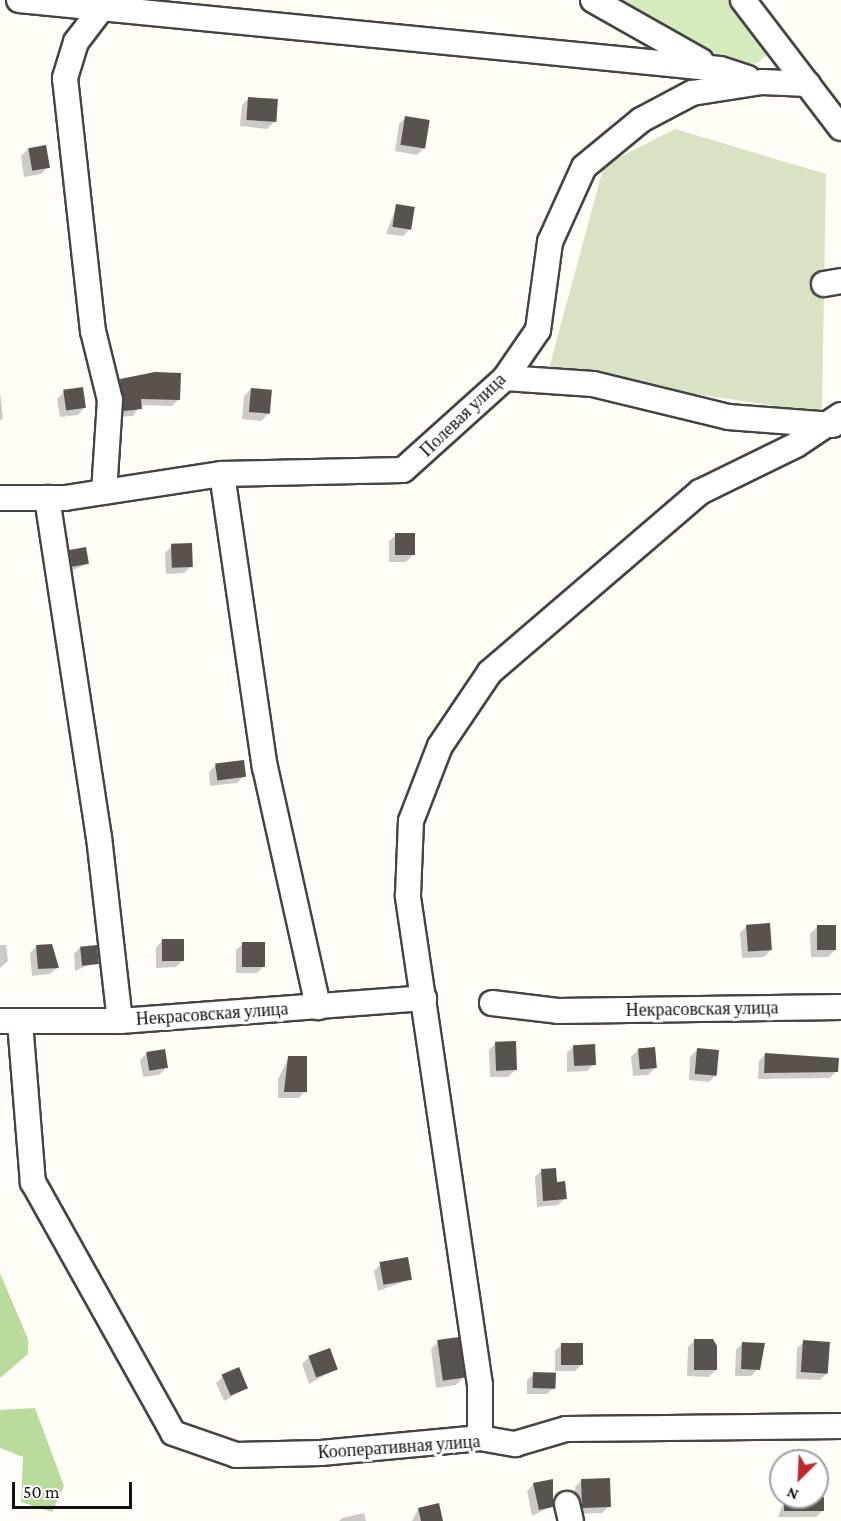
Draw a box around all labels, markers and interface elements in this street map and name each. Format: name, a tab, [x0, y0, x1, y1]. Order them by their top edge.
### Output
street label: Полевая улица	[416, 369, 510, 461]
street label: Некрасовская улица	[625, 997, 779, 1021]
street label: Некрасовская улица	[135, 998, 289, 1030]
street label: Кооперативная улица	[317, 1431, 481, 1463]
north arrow	[769, 1449, 829, 1509]
scale bar	[15, 1470, 135, 1508]
text: 50 m	[23, 1482, 60, 1502]
text: N	[784, 1484, 801, 1504]

